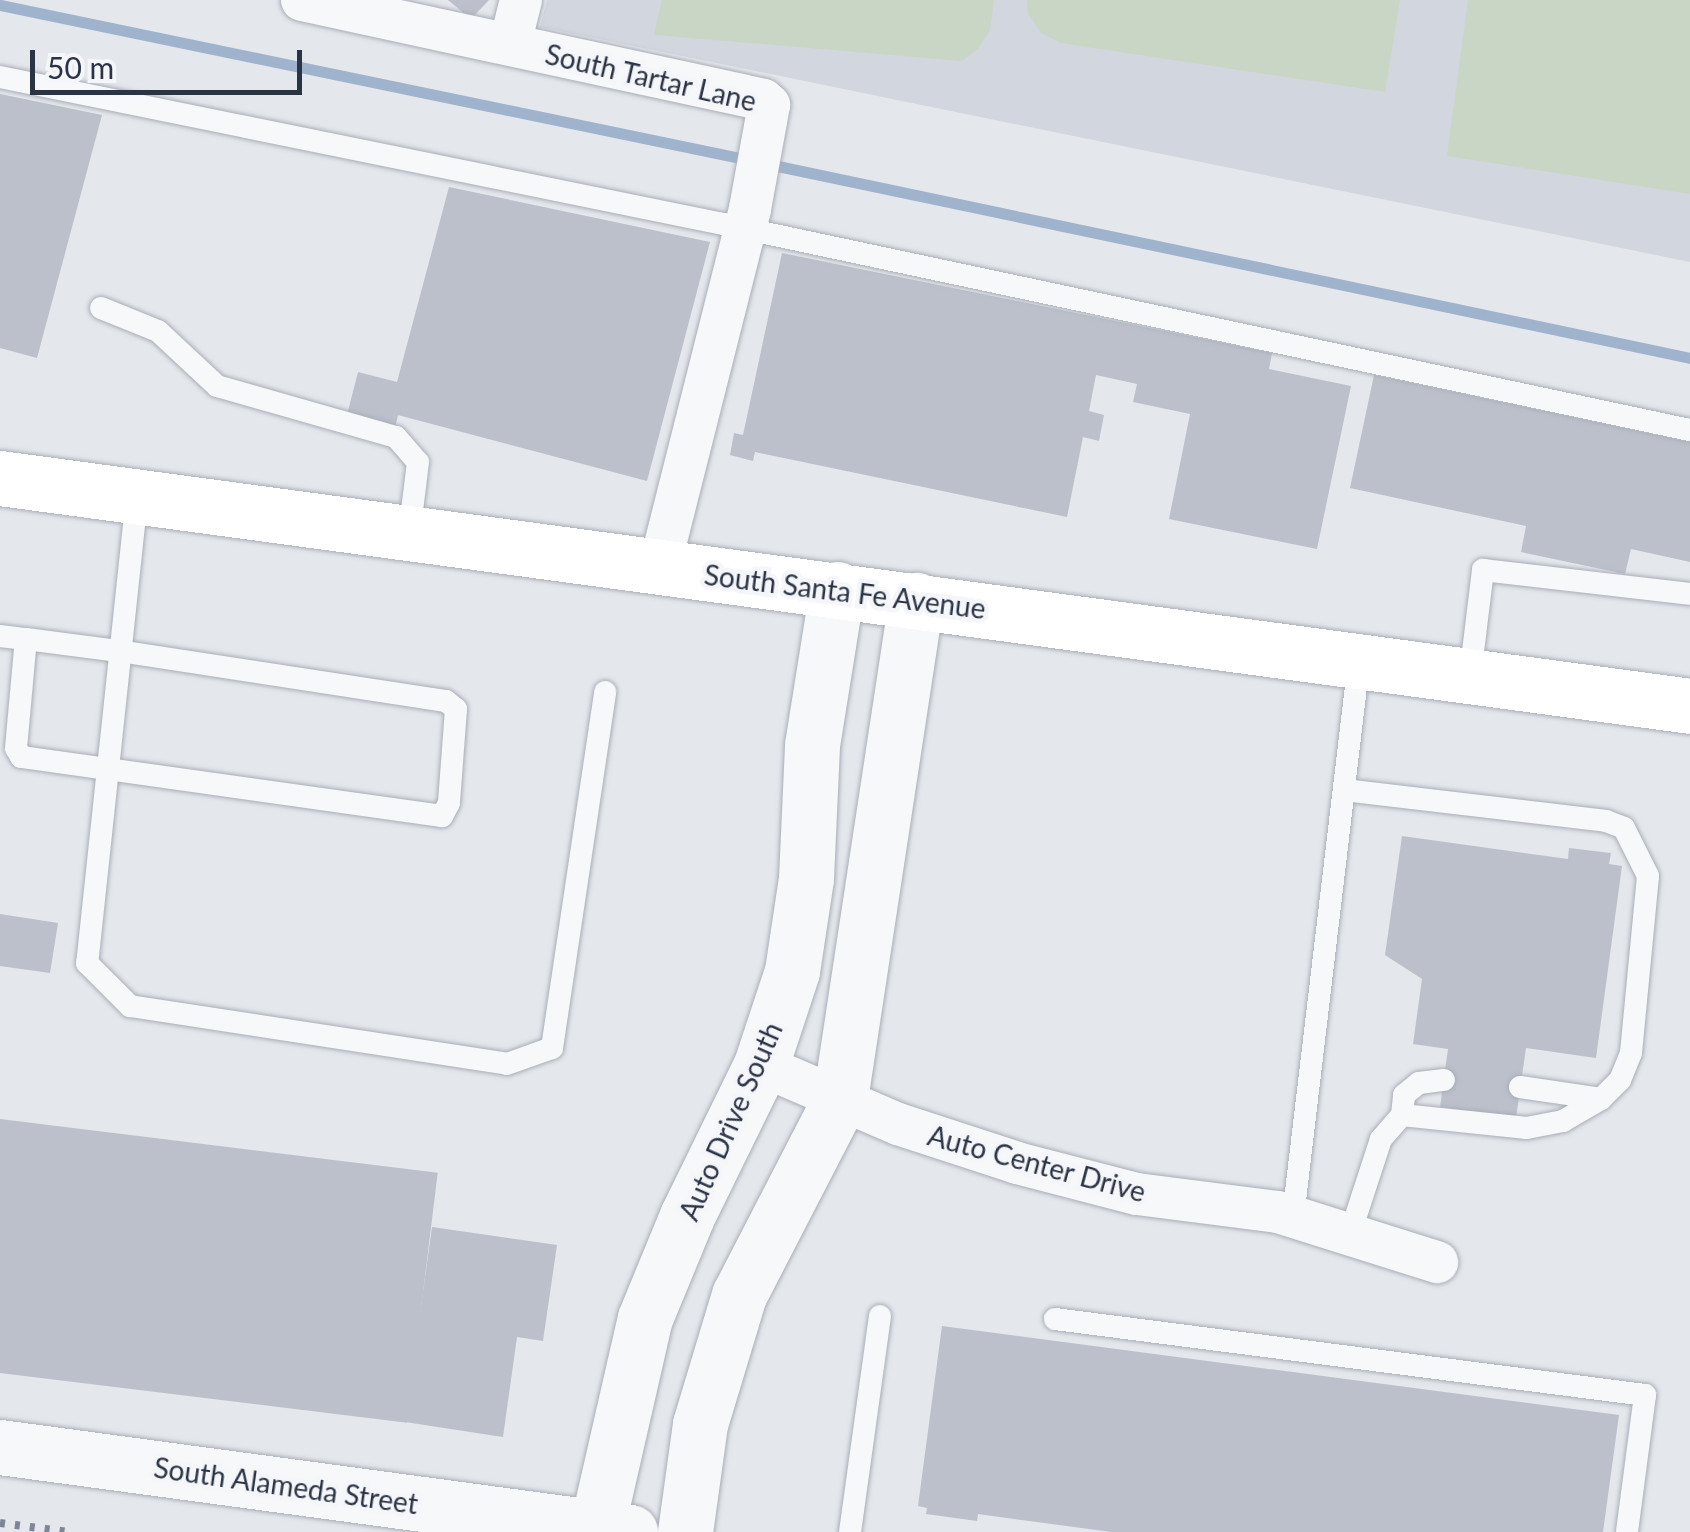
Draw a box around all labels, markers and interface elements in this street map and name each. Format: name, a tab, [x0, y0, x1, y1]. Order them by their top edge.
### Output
scale bar	[35, 30, 308, 92]
street label: South Tartar Lane	[542, 36, 760, 118]
text: 50 m	[47, 49, 114, 85]
street label: South Santa Fe Avenue	[702, 557, 988, 625]
street label: Auto Drive South	[671, 1017, 789, 1225]
street label: Auto Center Drive	[924, 1118, 1150, 1208]
street label: South Alameda Street	[151, 1450, 421, 1520]

